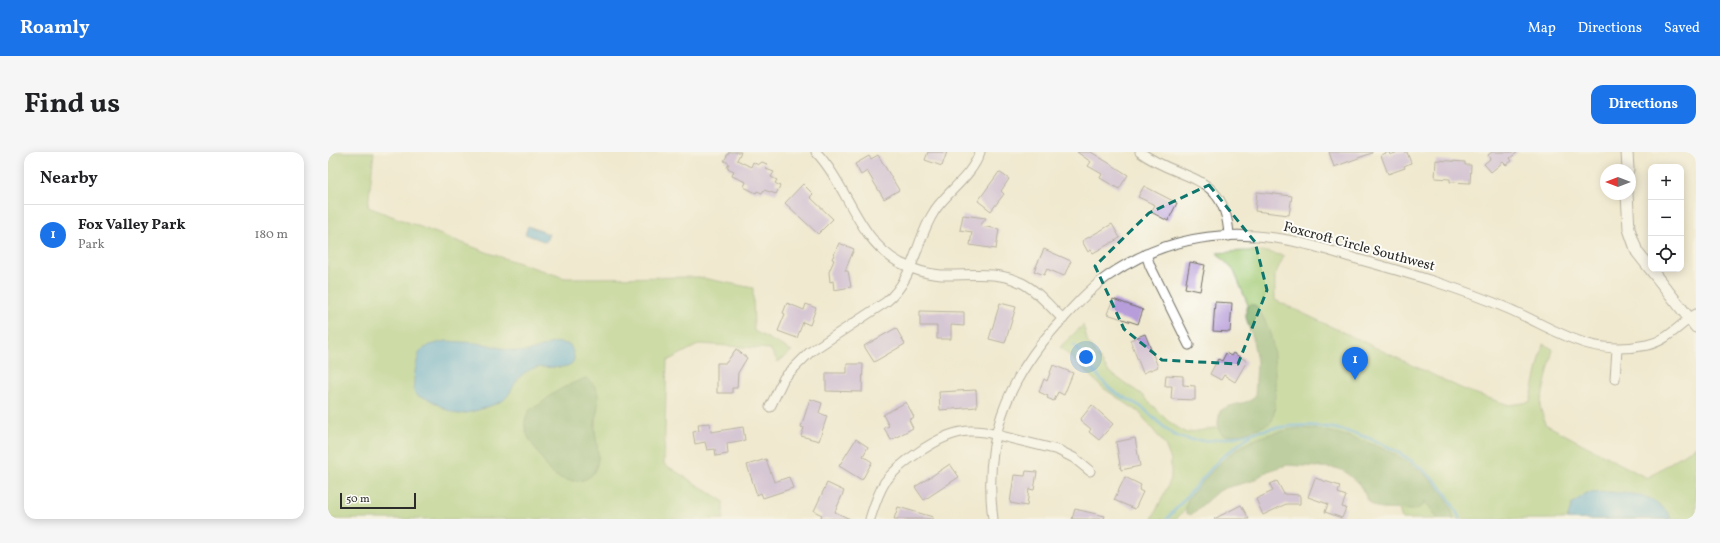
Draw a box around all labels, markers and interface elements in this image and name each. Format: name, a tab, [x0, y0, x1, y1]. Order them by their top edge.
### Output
text: Roamly	[20, 15, 90, 41]
text: Map	[1528, 19, 1556, 38]
text: Directions	[1578, 19, 1642, 38]
text: Saved	[1664, 19, 1700, 38]
text: Find us	[24, 85, 120, 124]
button: Directions	[1591, 85, 1696, 124]
north arrow	[1600, 164, 1636, 200]
map controls	[1648, 164, 1684, 272]
button: +	[1648, 164, 1684, 200]
text: Nearby	[40, 167, 98, 190]
button: −	[1648, 200, 1684, 236]
text: Fox Valley Park	[78, 215, 186, 236]
street label: Foxcroft Circle Southwest	[1281, 218, 1437, 276]
text: 1	[50, 226, 56, 244]
text: 180 m	[254, 226, 288, 244]
text: Park	[78, 236, 105, 254]
button: locate	[1648, 236, 1684, 272]
your location	[1076, 347, 1096, 367]
pin: 1	[1342, 347, 1368, 380]
scale bar	[340, 491, 416, 510]
text: 50 m	[346, 492, 370, 507]

